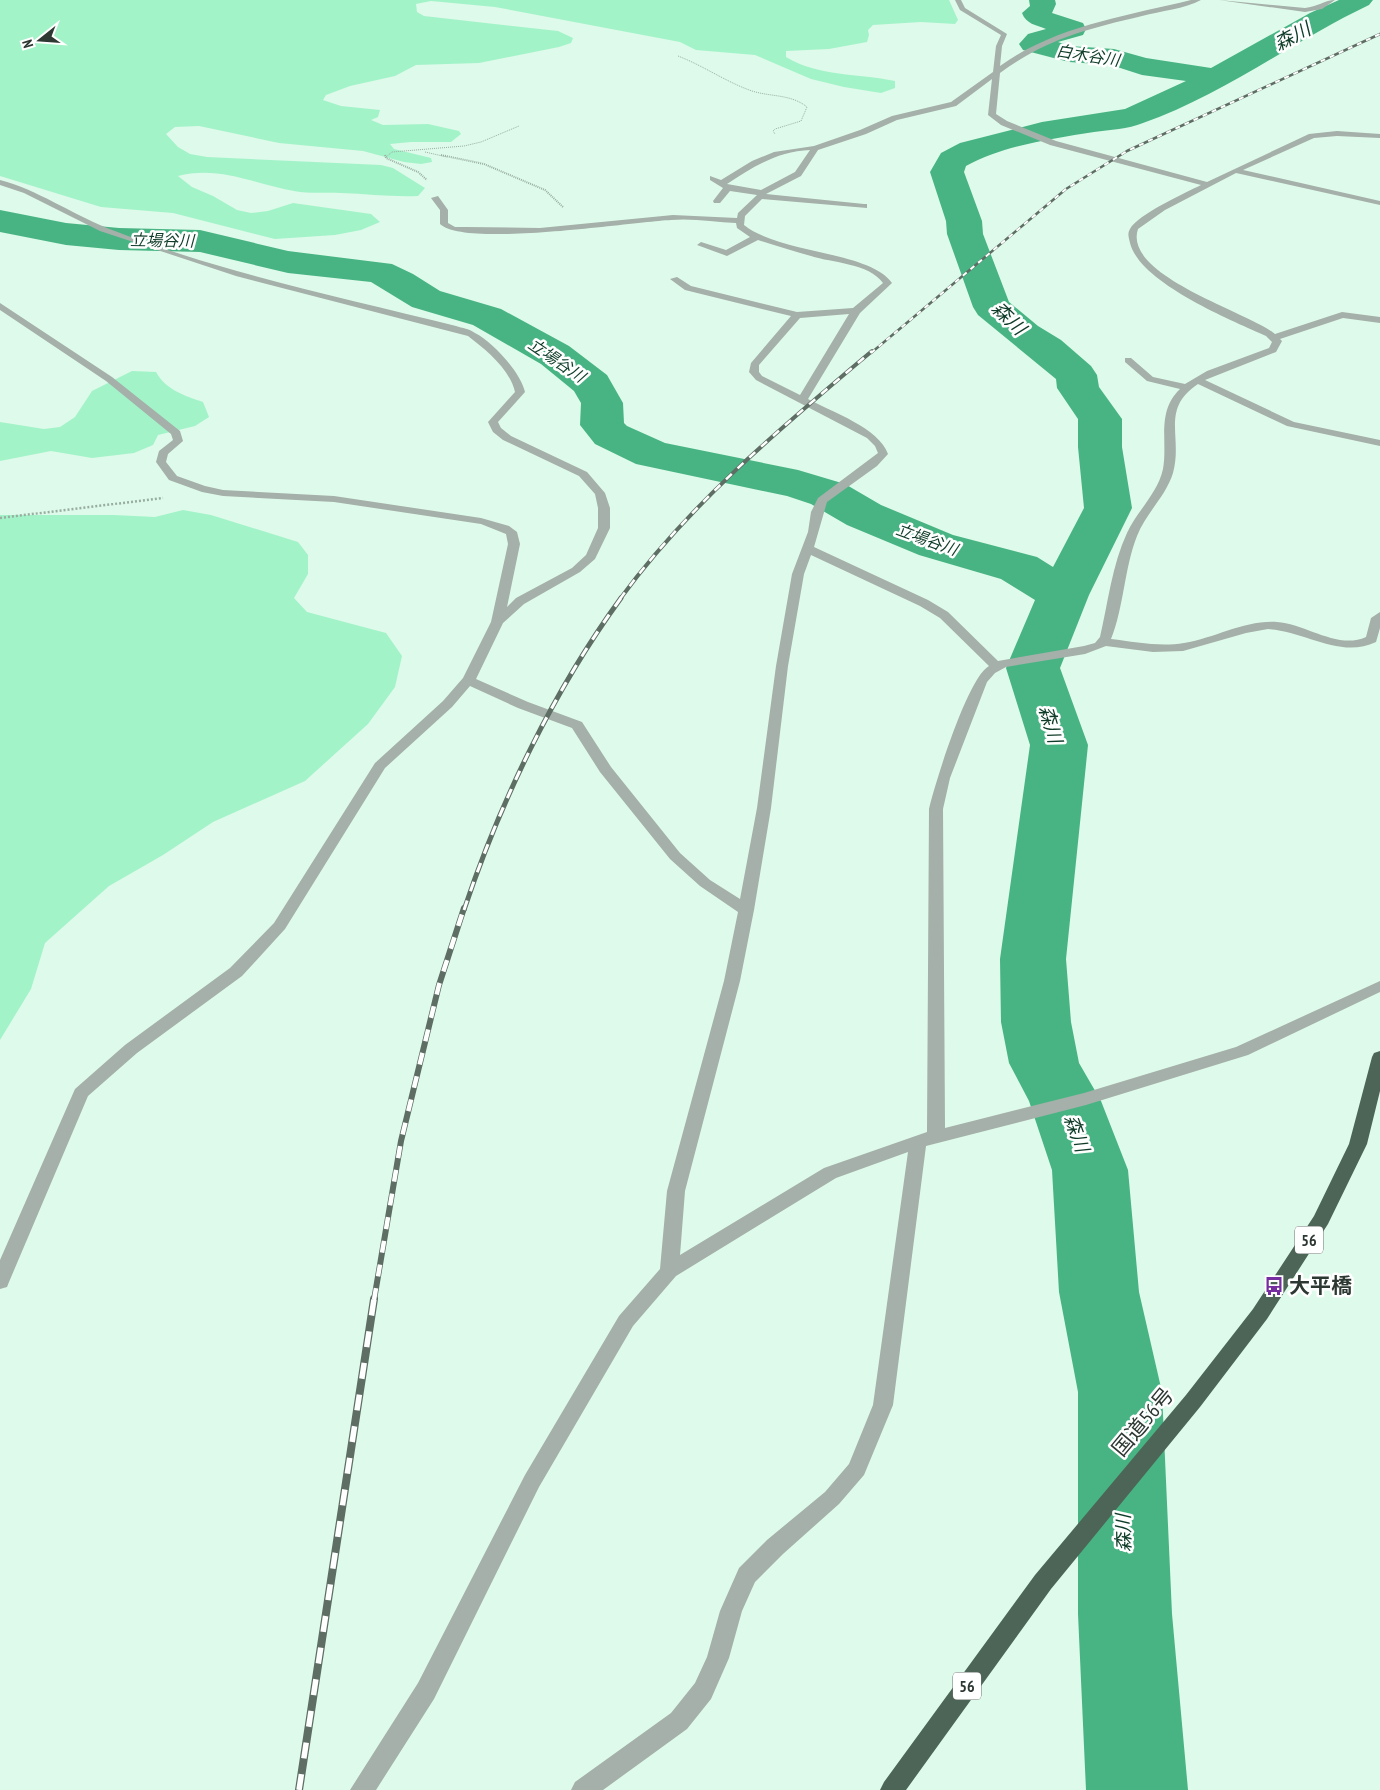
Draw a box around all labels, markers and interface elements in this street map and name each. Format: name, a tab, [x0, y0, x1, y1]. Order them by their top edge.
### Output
north arrow	[15, 15, 65, 65]
water label: 森川	[1270, 16, 1316, 56]
text: N	[18, 38, 37, 50]
water label: 白木谷川	[1055, 40, 1123, 70]
water label: 立場谷川	[130, 229, 196, 251]
water label: 森川	[987, 296, 1032, 341]
water label: 立場谷川	[525, 334, 591, 387]
water label: 立場谷川	[894, 519, 962, 560]
water label: 森川	[1034, 702, 1068, 747]
water label: 森川	[1059, 1111, 1095, 1157]
road number: 56	[1295, 1226, 1323, 1254]
place label: 大平橋	[1289, 1272, 1352, 1299]
bus stop icon: 大平橋	[1263, 1275, 1285, 1297]
street label: 国道56号	[1106, 1382, 1179, 1462]
water label: 森川	[1111, 1512, 1135, 1552]
road number: 56	[953, 1672, 981, 1700]

